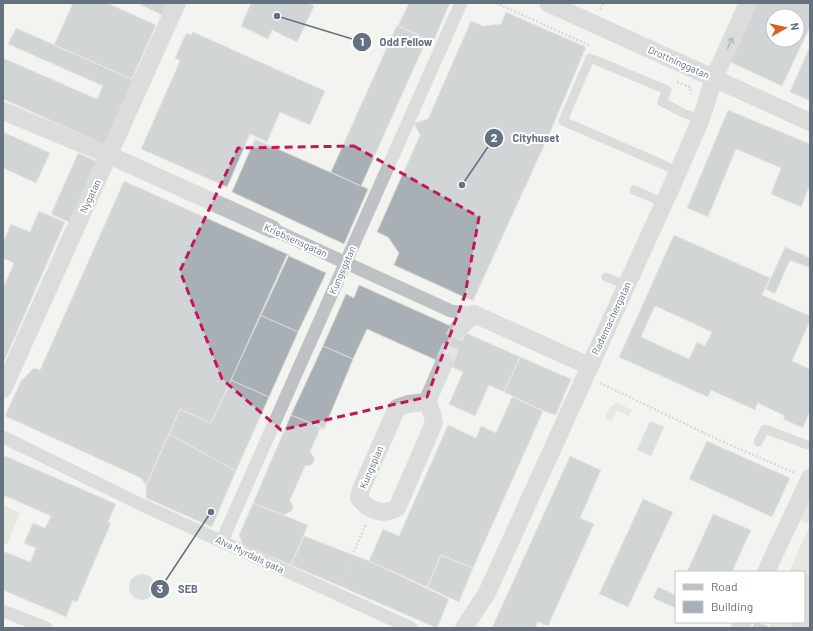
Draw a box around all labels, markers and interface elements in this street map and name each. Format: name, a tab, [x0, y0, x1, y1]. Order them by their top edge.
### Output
north arrow	[765, 8, 805, 48]
text: N	[788, 22, 802, 31]
callout: Odd Fellow	[352, 30, 441, 53]
text: 1	[360, 34, 364, 48]
text: Odd Fellow	[380, 35, 433, 48]
one-way arrow	[727, 37, 734, 49]
street label: Drottninggatan	[647, 43, 711, 81]
callout: Cityhuset	[484, 126, 567, 149]
text: 2	[491, 130, 498, 144]
text: Cityhuset	[513, 131, 559, 144]
street label: Nygatan	[77, 177, 103, 215]
street label: Kriebsensgatan	[262, 221, 330, 259]
street label: Kungsgatan	[326, 244, 358, 296]
street label: Rademachergatan	[589, 280, 633, 356]
street label: Kungsplan	[357, 444, 385, 490]
street label: Alva Myrdals gata	[214, 533, 286, 575]
legend	[675, 571, 805, 623]
callout: SEB	[150, 577, 206, 600]
text: Road	[711, 579, 738, 593]
text: 3	[157, 581, 163, 595]
text: SEB	[178, 582, 198, 595]
text: Building	[711, 599, 753, 613]

